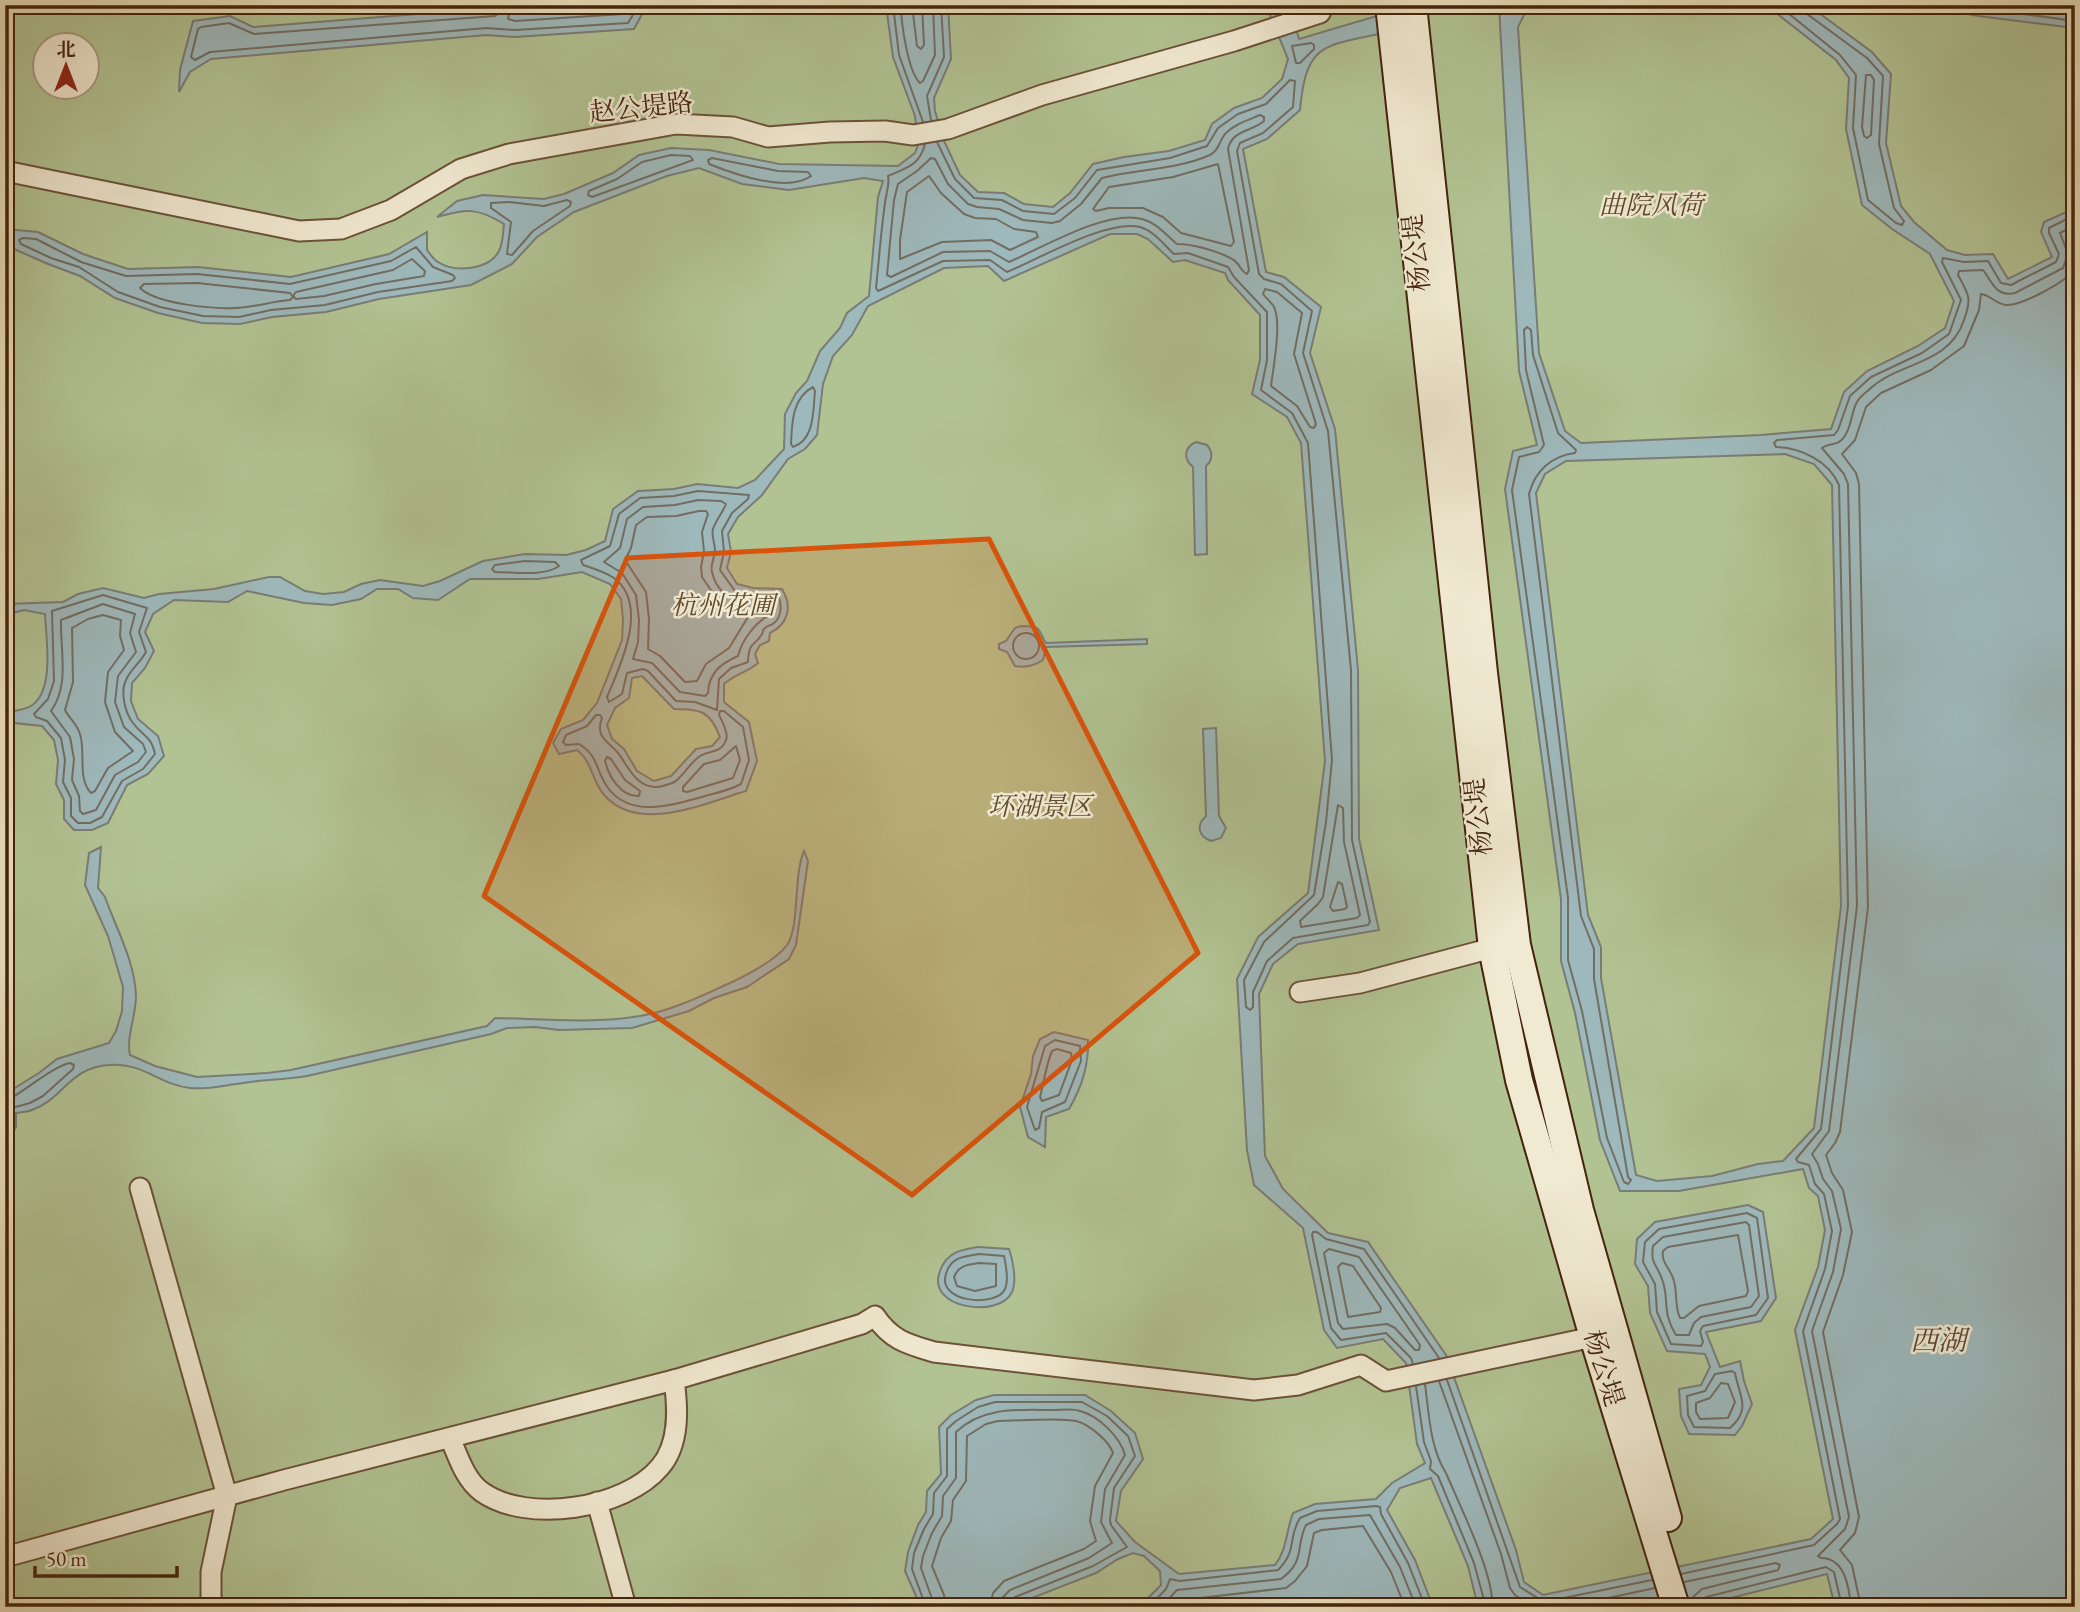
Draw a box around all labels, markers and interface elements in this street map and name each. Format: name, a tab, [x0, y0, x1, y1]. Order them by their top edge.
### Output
north arrow	[32, 32, 102, 102]
text: 北	[56, 37, 76, 62]
street label: 赵公堤路	[588, 85, 694, 129]
park label: 曲院风荷	[1599, 188, 1707, 222]
street label: 杨公堤	[1395, 212, 1437, 294]
park label: 杭州花圃	[671, 588, 779, 622]
street label: 杨公堤	[1457, 776, 1499, 858]
park label: 环湖景区	[988, 789, 1095, 823]
water label: 西湖	[1910, 1322, 1971, 1358]
street label: 杨公堤	[1576, 1326, 1632, 1410]
scale bar	[35, 1535, 177, 1579]
text: 50 m	[46, 1545, 87, 1572]

